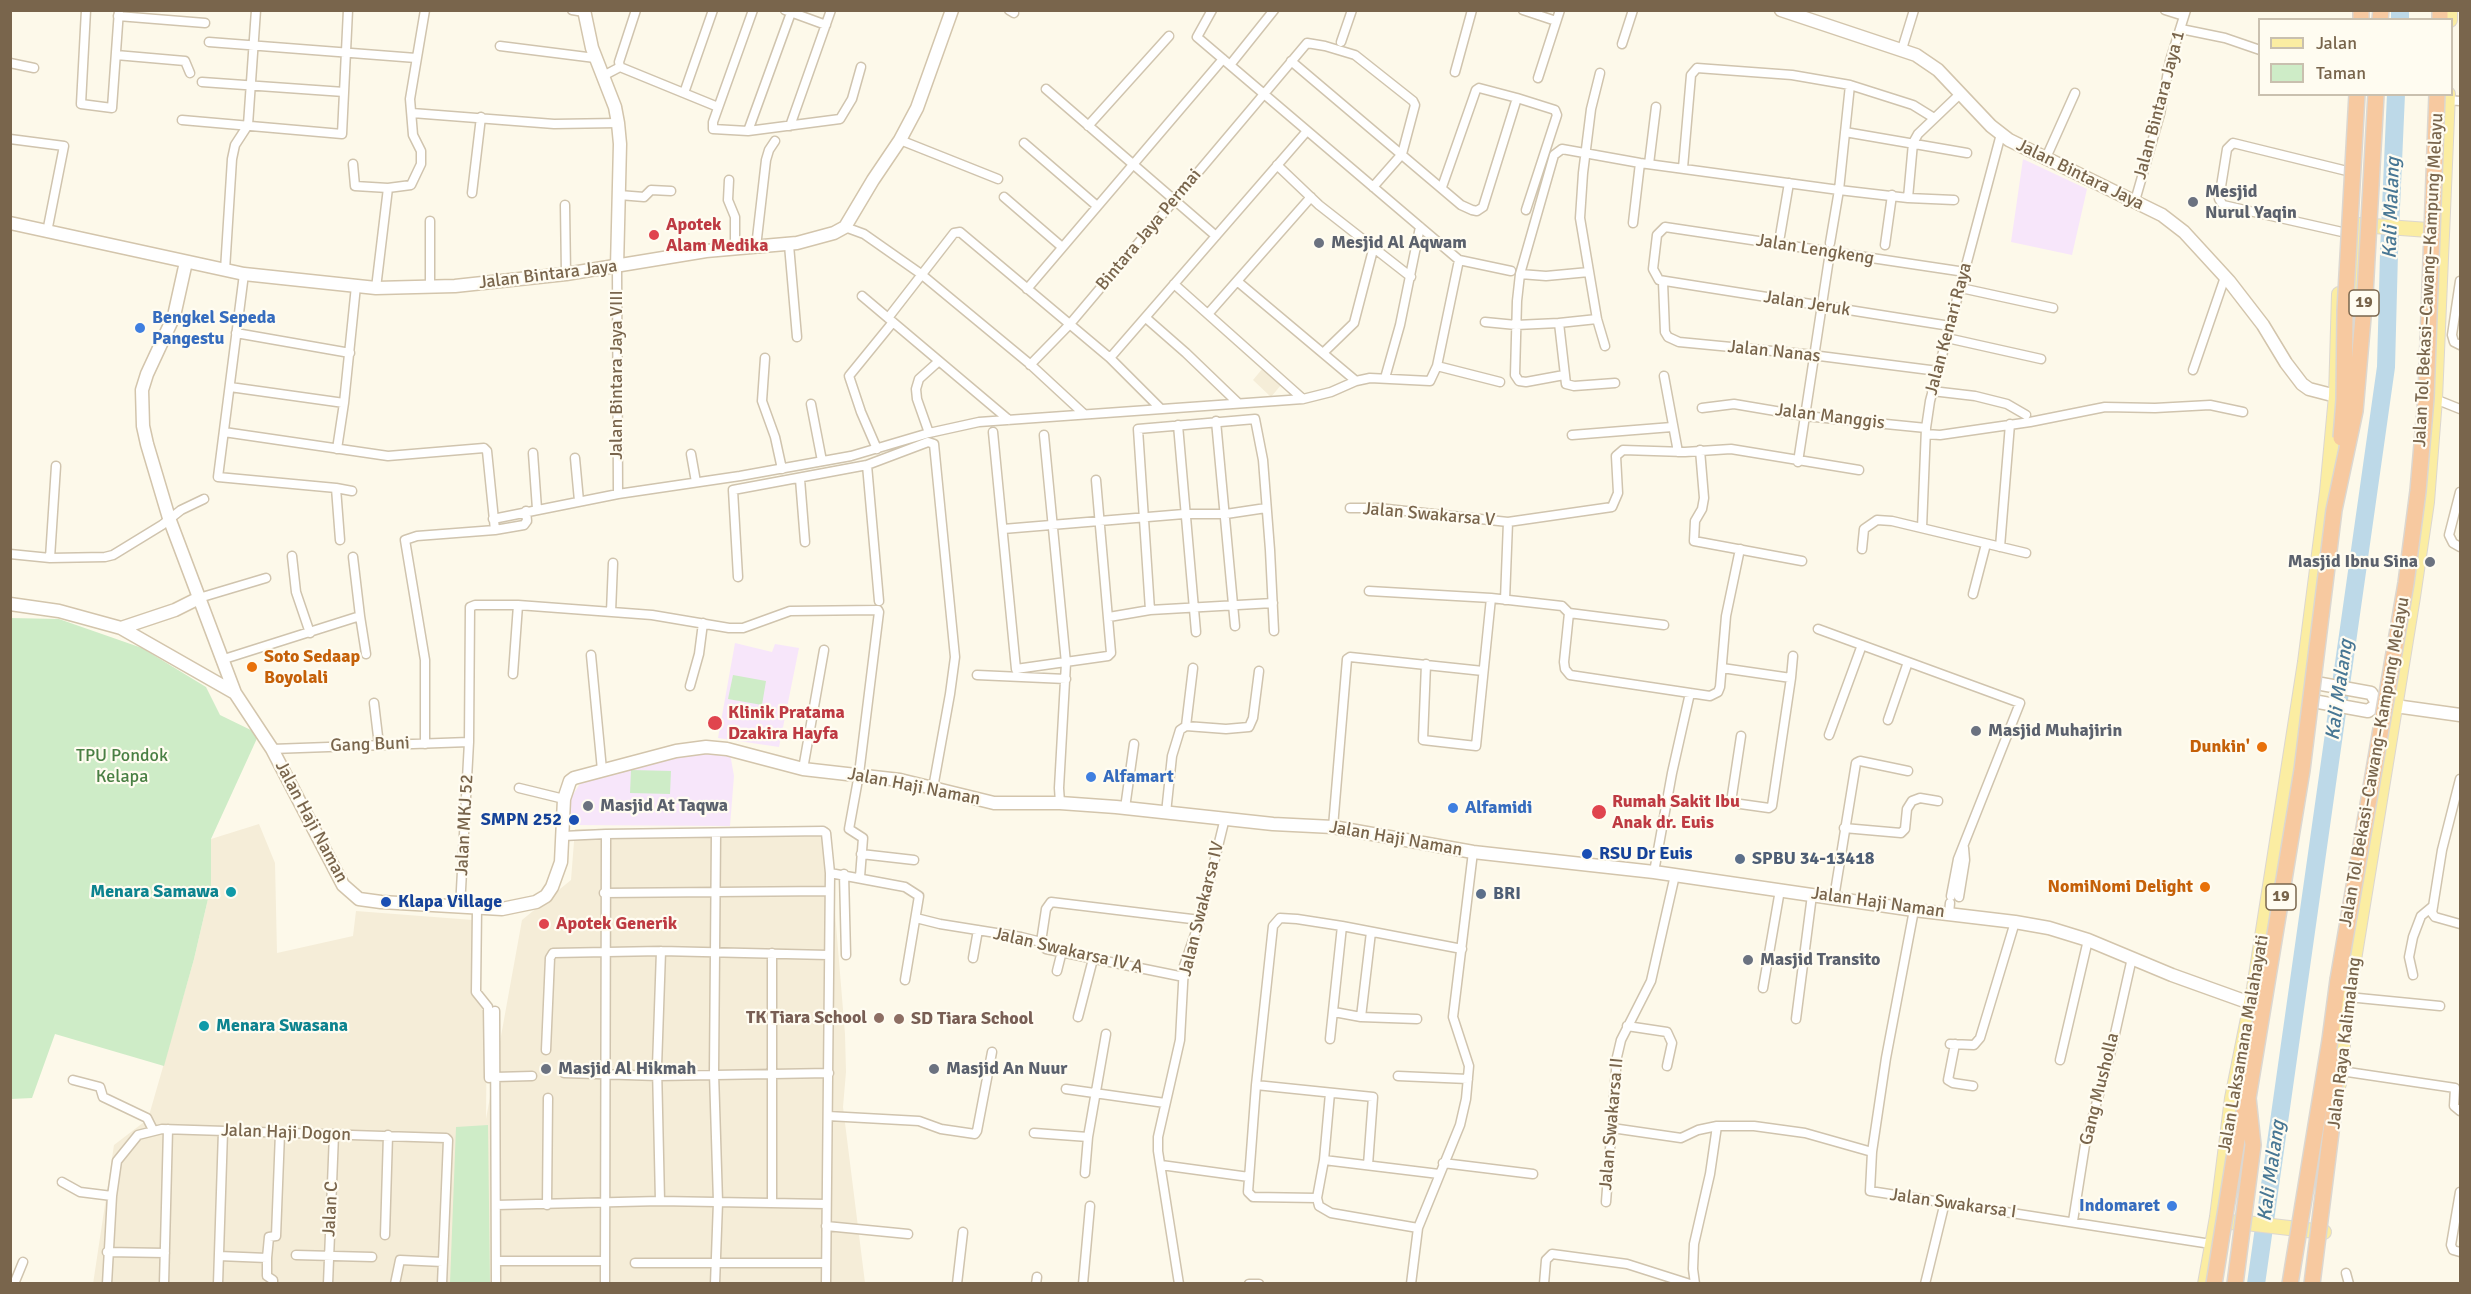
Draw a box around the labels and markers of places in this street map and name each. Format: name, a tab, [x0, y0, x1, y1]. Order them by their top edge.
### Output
place label: Mesjid Nurul Yaqin	[2205, 181, 2297, 224]
marker: Mesjid Nurul Yaqin	[2186, 195, 2200, 209]
place label: Apotek Alam Medika	[666, 214, 768, 256]
marker: Apotek Alam Medika	[647, 228, 661, 242]
place label: Mesjid Al Aqwam	[1331, 232, 1467, 254]
marker: Mesjid Al Aqwam	[1312, 236, 1326, 250]
place label: Bengkel Sepeda Pangestu	[152, 307, 276, 350]
marker: Bengkel Sepeda Pangestu	[133, 321, 147, 335]
place label: Masjid Ibnu Sina	[2288, 551, 2418, 573]
marker: Masjid Ibnu Sina	[2423, 555, 2437, 569]
place label: Soto Sedaap Boyolali	[264, 646, 360, 688]
marker: Soto Sedaap Boyolali	[245, 660, 259, 674]
place label: Klinik Pratama Dzakira Hayfa	[728, 702, 845, 744]
marker: Klinik Pratama Dzakira Hayfa	[706, 714, 724, 732]
place label: Masjid Muhajirin	[1988, 720, 2122, 742]
marker: Masjid Muhajirin	[1969, 724, 1983, 738]
place label: Dunkin'	[2190, 736, 2250, 758]
marker: Dunkin'	[2255, 740, 2269, 754]
place label: Alfamart	[1103, 766, 1174, 788]
marker: Alfamart	[1084, 770, 1098, 784]
place label: Rumah Sakit Ibu Anak dr. Euis	[1612, 791, 1740, 834]
place label: Masjid At Taqwa	[600, 795, 728, 817]
place label: Alfamidi	[1465, 797, 1532, 819]
marker: Masjid At Taqwa	[581, 799, 595, 813]
marker: Alfamidi	[1446, 801, 1460, 815]
marker: Rumah Sakit Ibu Anak dr. Euis	[1590, 803, 1608, 821]
place label: SMPN 252	[481, 809, 562, 831]
marker: SMPN 252	[567, 813, 581, 827]
place label: RSU Dr Euis	[1599, 843, 1693, 865]
marker: RSU Dr Euis	[1580, 847, 1594, 861]
place label: SPBU 34-13418	[1752, 848, 1875, 870]
marker: SPBU 34-13418	[1733, 852, 1747, 866]
place label: NomiNomi Delight	[2047, 876, 2193, 898]
marker: NomiNomi Delight	[2198, 880, 2212, 894]
place label: Menara Samawa	[90, 881, 219, 903]
place label: BRI	[1493, 883, 1521, 905]
marker: Menara Samawa	[224, 885, 238, 899]
marker: BRI	[1474, 887, 1488, 901]
place label: Klapa Village	[398, 891, 502, 913]
marker: Klapa Village	[379, 895, 393, 909]
place label: Apotek Generik	[556, 913, 677, 935]
marker: Apotek Generik	[537, 917, 551, 931]
place label: Masjid Transito	[1760, 949, 1881, 971]
marker: Masjid Transito	[1741, 953, 1755, 967]
place label: TK Tiara School	[746, 1007, 867, 1029]
place label: SD Tiara School	[911, 1008, 1034, 1030]
marker: TK Tiara School	[872, 1011, 886, 1025]
marker: SD Tiara School	[892, 1012, 906, 1026]
place label: Menara Swasana	[216, 1015, 348, 1037]
marker: Menara Swasana	[197, 1019, 211, 1033]
place label: Masjid Al Hikmah	[558, 1058, 696, 1080]
place label: Masjid An Nuur	[946, 1058, 1067, 1080]
marker: Masjid Al Hikmah	[539, 1062, 553, 1076]
marker: Masjid An Nuur	[927, 1062, 941, 1076]
place label: Indomaret	[2079, 1195, 2160, 1217]
marker: Indomaret	[2165, 1199, 2179, 1213]

